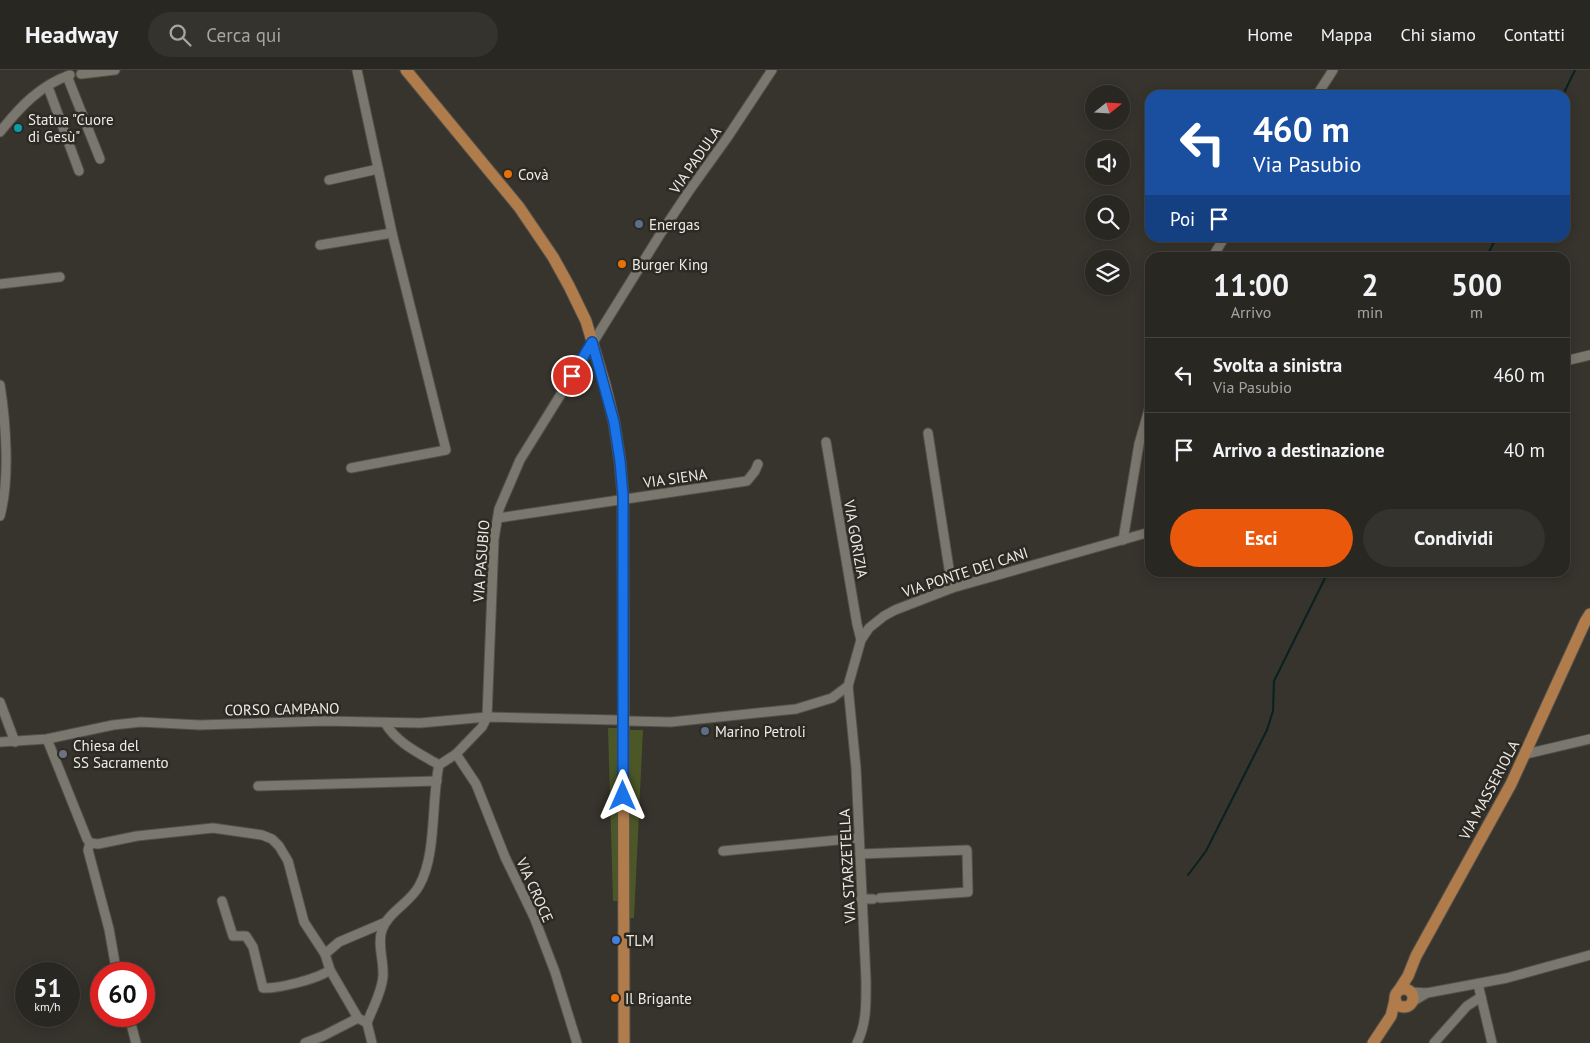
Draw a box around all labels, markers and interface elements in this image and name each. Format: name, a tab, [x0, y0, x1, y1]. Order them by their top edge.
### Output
search box	[148, 12, 498, 57]
text: Headway	[25, 19, 118, 50]
icon: search	[166, 21, 194, 49]
text: Cerca qui	[206, 23, 281, 47]
text: Home	[1247, 23, 1293, 46]
text: Mappa	[1321, 23, 1372, 46]
text: Chi siamo	[1400, 23, 1476, 46]
text: Contatti	[1504, 23, 1565, 46]
north arrow	[1085, 85, 1130, 130]
map controls	[1085, 85, 1130, 295]
text: 460 m	[1253, 106, 1350, 152]
place label: Statua "Cuore di Gesù"	[28, 110, 114, 146]
icon: left	[1170, 110, 1235, 175]
marker: Statua "Cuore di Gesù"	[12, 122, 24, 134]
street label: VIA PADULA	[664, 123, 725, 198]
button: sound	[1085, 140, 1130, 185]
text: Via Pasubio	[1253, 150, 1361, 178]
place label: Covà	[518, 165, 549, 184]
marker: Covà	[502, 168, 514, 180]
button: search	[1085, 195, 1130, 240]
icon: arrive	[1205, 205, 1233, 233]
text: Poi	[1170, 207, 1195, 231]
place label: Energas	[649, 215, 700, 234]
marker: Energas	[633, 218, 645, 230]
button: layers	[1085, 250, 1130, 295]
place label: Burger King	[632, 255, 708, 274]
marker: Burger King	[616, 258, 628, 270]
text: 11:00	[1213, 265, 1289, 304]
text: 2	[1362, 265, 1379, 304]
text: 500	[1451, 265, 1502, 304]
text: Arrivo	[1231, 302, 1271, 322]
text: min	[1357, 302, 1383, 322]
text: m	[1470, 302, 1483, 322]
text: Svolta a sinistra	[1213, 353, 1342, 377]
pin	[551, 355, 593, 397]
icon: left	[1170, 361, 1198, 389]
icon: arrive	[558, 362, 586, 390]
text: 460 m	[1493, 363, 1545, 387]
text: Via Pasubio	[1213, 377, 1292, 397]
icon: arrive	[1170, 436, 1198, 464]
text: Arrivo a destinazione	[1213, 438, 1385, 462]
text: 40 m	[1504, 438, 1545, 462]
street label: VIA SIENA	[641, 464, 708, 492]
street label: VIA GORIZIA	[840, 497, 872, 580]
button: Esci	[1170, 509, 1353, 567]
button: Condividi	[1363, 509, 1545, 567]
street label: VIA PASUBIO	[469, 519, 493, 604]
street label: VIA PONTE DEI CANI	[899, 543, 1030, 602]
street label: CORSO CAMPANO	[224, 698, 340, 720]
place label: Marino Petroli	[715, 722, 806, 741]
marker: Marino Petroli	[699, 725, 711, 737]
place label: Chiesa del SS Sacramento	[73, 736, 169, 772]
street label: VIA MASSERIOLA	[1454, 737, 1523, 844]
marker: Chiesa del SS Sacramento	[57, 748, 69, 760]
position arrow	[596, 769, 648, 821]
street label: VIA STARZETELLA	[835, 808, 860, 925]
street label: VIA CROCE	[512, 854, 558, 925]
place label: TLM	[626, 931, 654, 950]
marker: TLM	[610, 934, 622, 946]
speed limit sign: 60	[90, 962, 155, 1027]
text: 51	[33, 972, 62, 1004]
place label: Il Brigante	[625, 989, 692, 1008]
marker: Il Brigante	[609, 992, 621, 1004]
text: km/h	[34, 999, 61, 1014]

